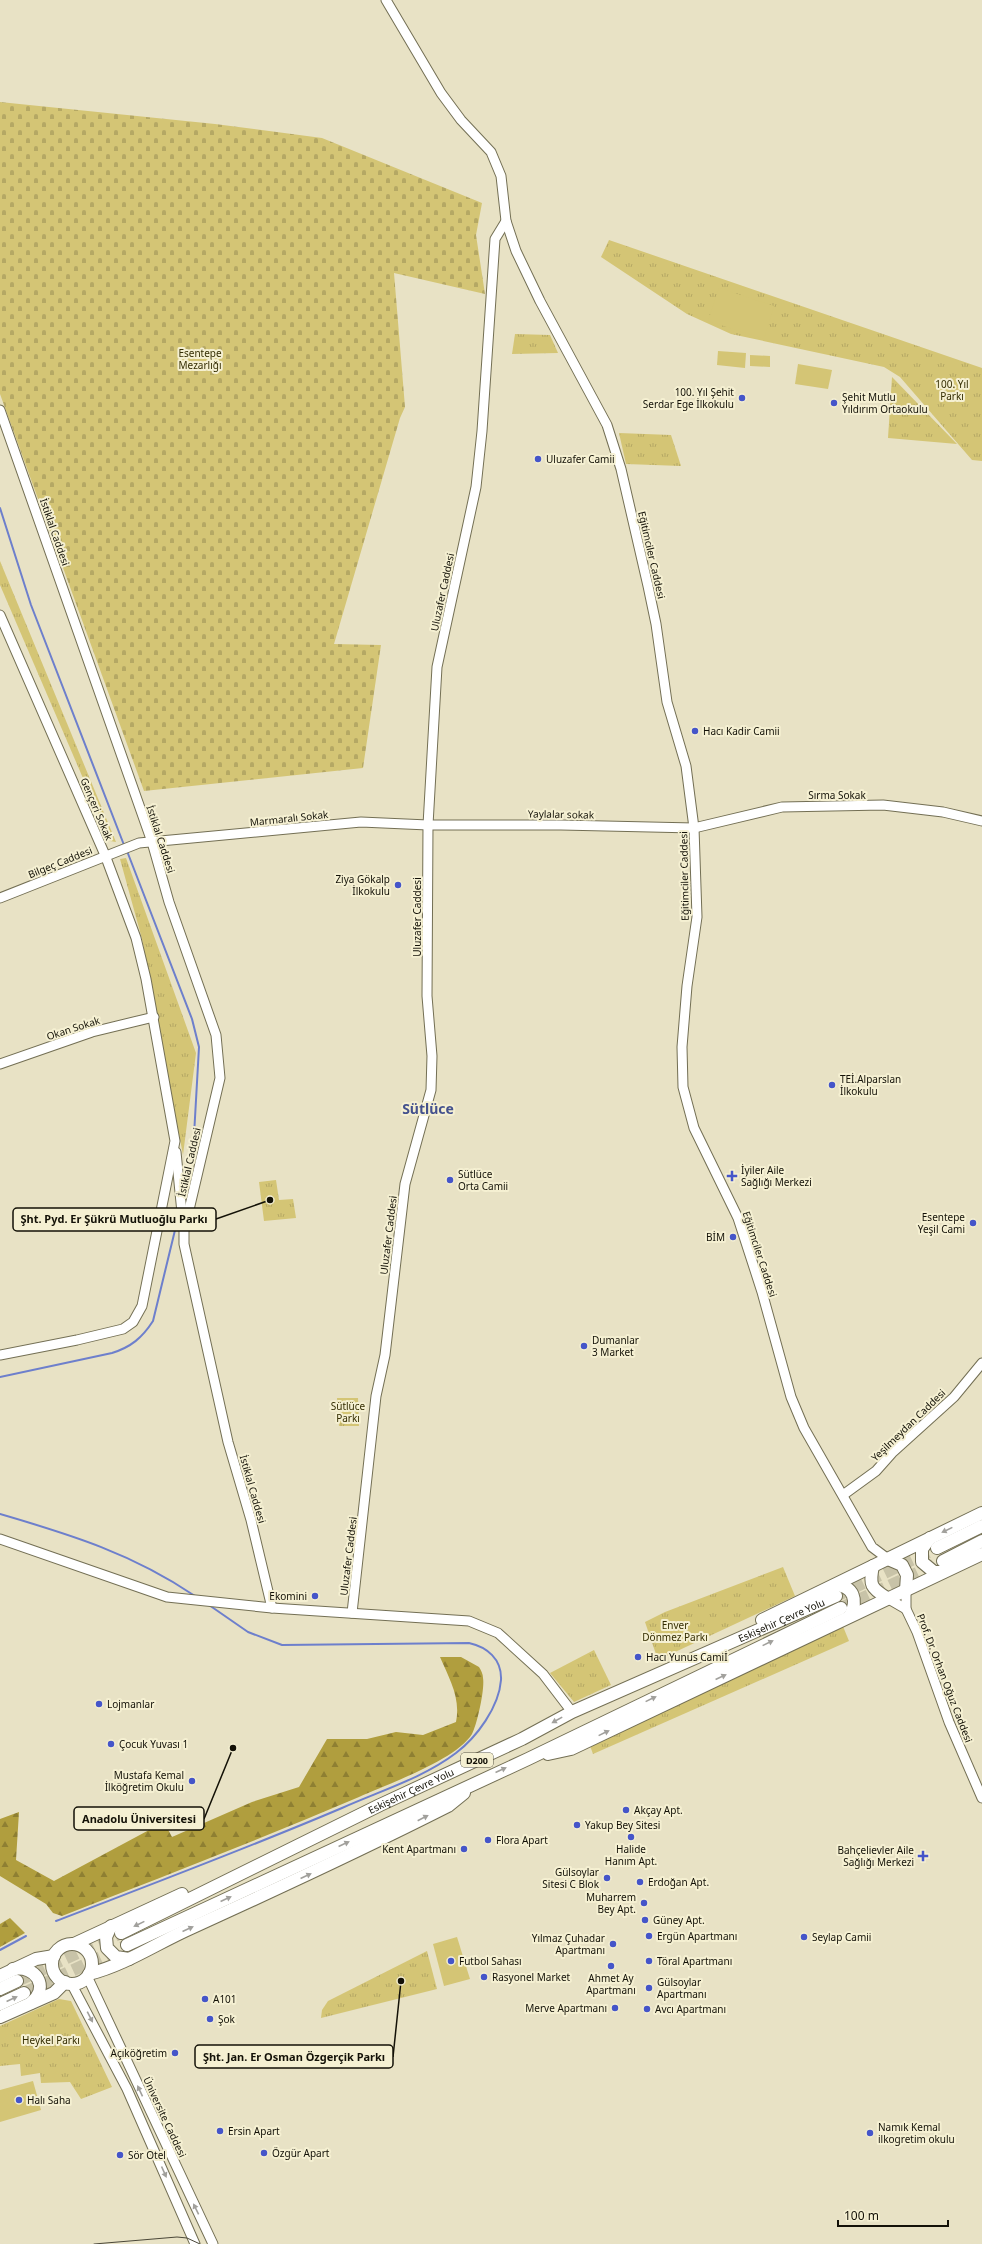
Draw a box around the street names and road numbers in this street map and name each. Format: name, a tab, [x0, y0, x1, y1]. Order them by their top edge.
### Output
street label: İstiklal Caddesi	[37, 496, 73, 568]
street label: Eğitimciler Caddesi	[635, 510, 669, 600]
street label: Uluzafer Caddesi	[427, 552, 457, 632]
street label: Gençeri Sokak	[78, 776, 117, 843]
street label: Sırma Sokak	[808, 788, 866, 802]
street label: İstiklal Caddesi	[143, 803, 179, 875]
street label: Yaylalar sokak	[528, 806, 595, 822]
street label: Marmaralı Sokak	[249, 807, 330, 829]
street label: Eğitimciler Caddesi	[676, 831, 692, 921]
street label: Bilgeç Caddesi	[26, 843, 94, 881]
street label: Uluzafer Caddesi	[410, 877, 424, 957]
street label: Okan Sokak	[45, 1013, 102, 1043]
street label: İstiklal Caddesi	[174, 1126, 204, 1198]
street label: Uluzafer Caddesi	[376, 1195, 400, 1275]
street label: Eğitimciler Caddesi	[740, 1209, 780, 1299]
street label: Yeşilmeydan Caddesi	[868, 1386, 948, 1464]
street label: İstiklal Caddesi	[237, 1453, 269, 1525]
street label: Uluzafer Caddesi	[336, 1516, 360, 1596]
street label: Eskişehir Çevre Yolu	[736, 1595, 827, 1645]
street label: Prof. Dr. Orhan Oğuz Caddesi	[914, 1612, 976, 1744]
road number: D200	[461, 1753, 493, 1767]
street label: Eskişehir Çevre Yolu	[366, 1765, 456, 1817]
street label: Üniversite Caddesi	[140, 2074, 190, 2160]

